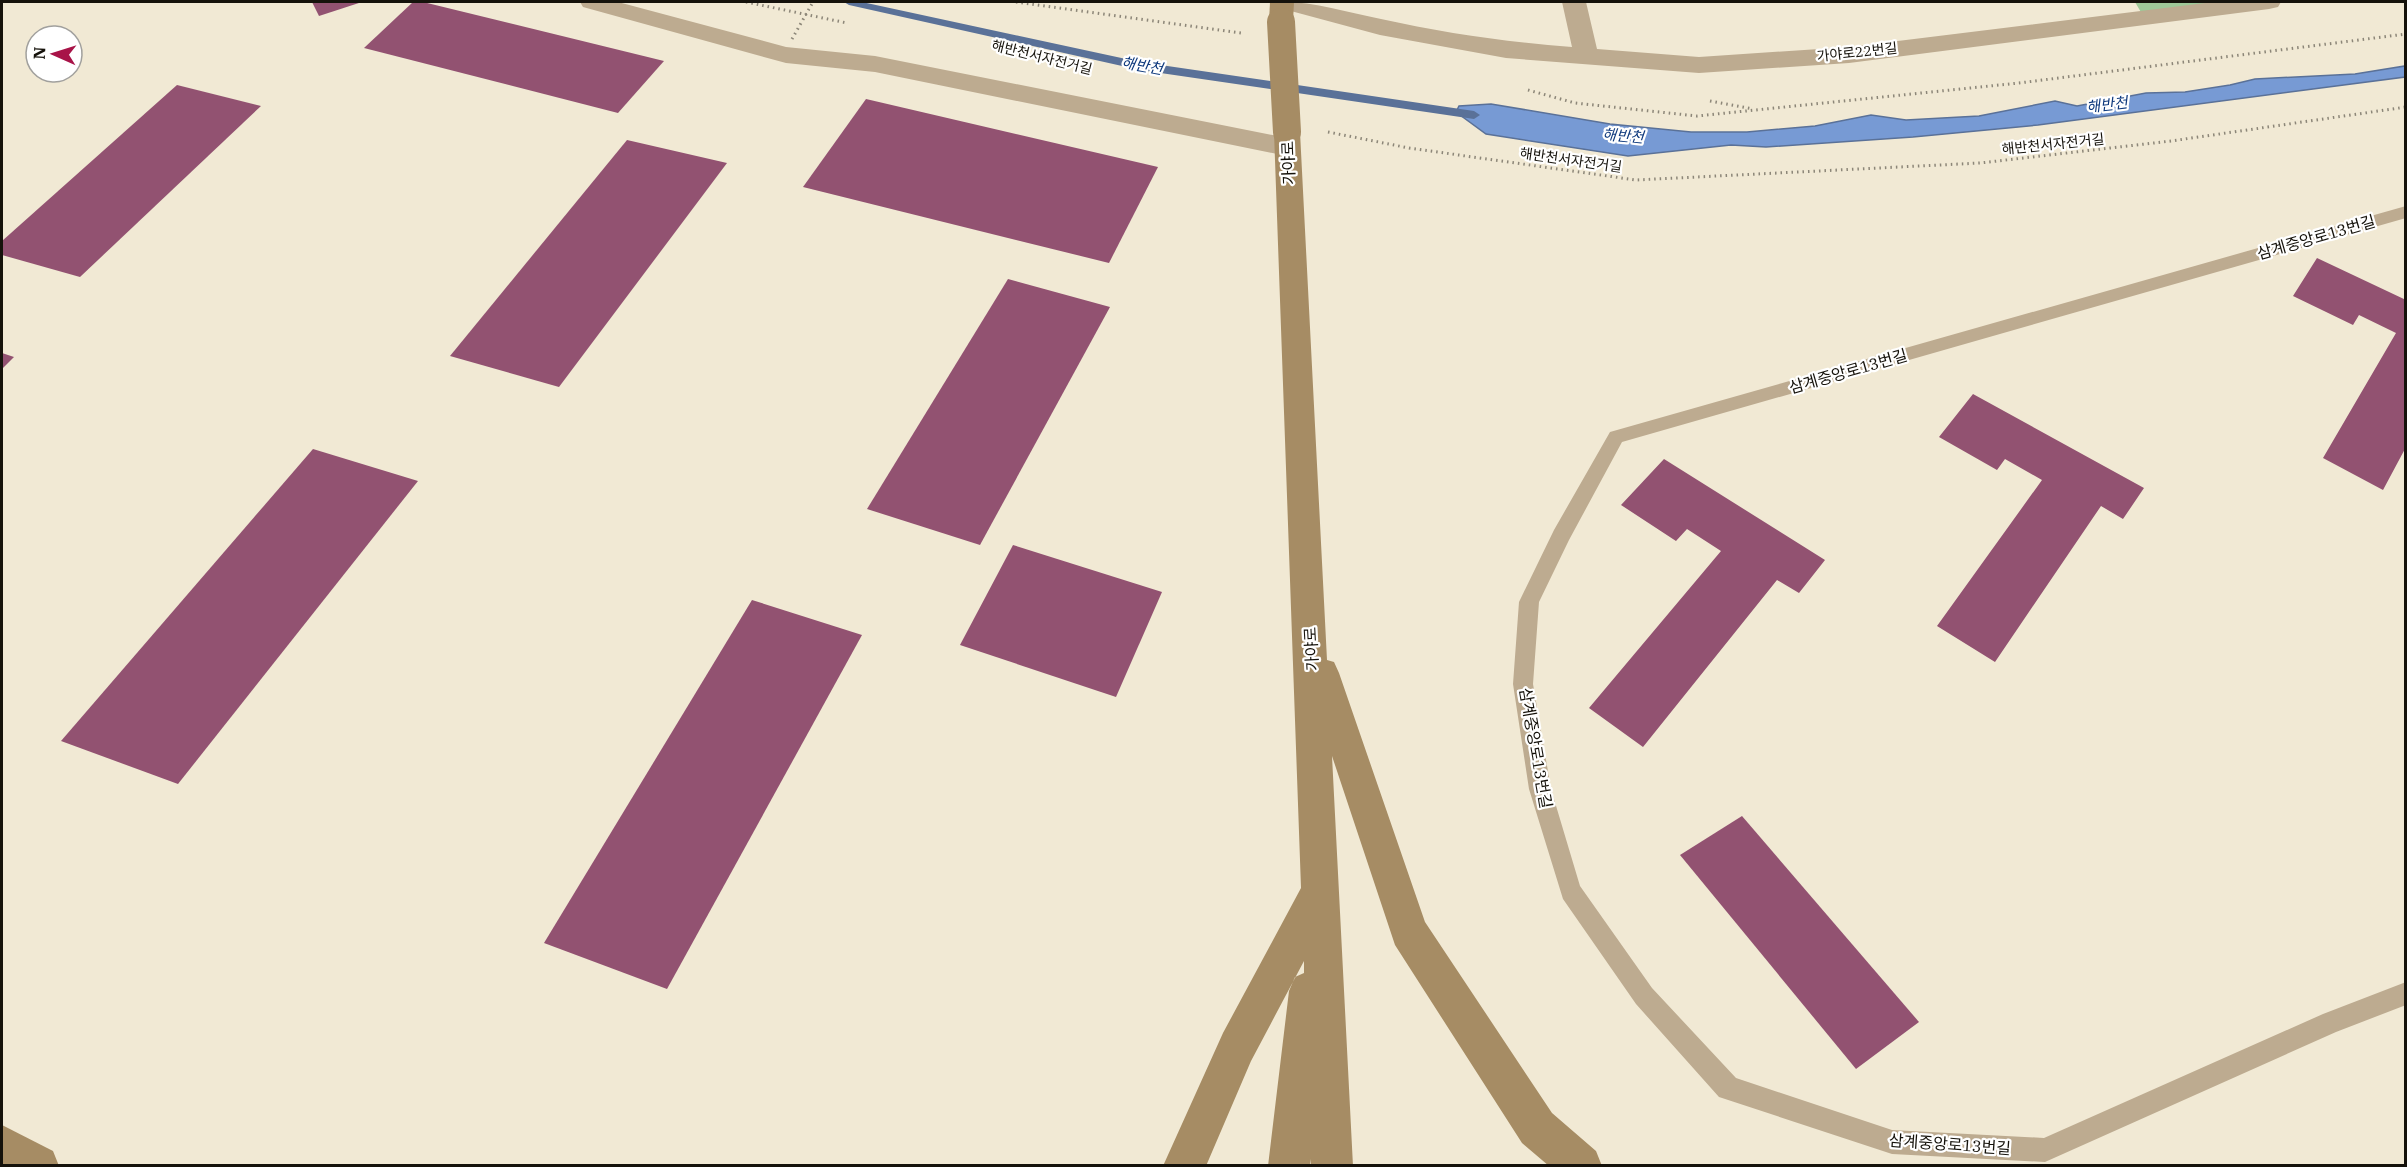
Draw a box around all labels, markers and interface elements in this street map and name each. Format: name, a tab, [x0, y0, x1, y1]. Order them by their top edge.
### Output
north arrow	[24, 24, 84, 84]
street label: 해반천서자전거길	[990, 36, 1094, 78]
street label: 가야로22번길	[1816, 39, 1898, 65]
text: N	[29, 46, 49, 60]
water label: 해반천	[1120, 53, 1166, 79]
water label: 해반천	[2085, 92, 2131, 116]
water label: 해반천	[1602, 124, 1647, 147]
street label: 해반천서자전거길	[2001, 130, 2105, 158]
street label: 가야로	[1277, 140, 1299, 185]
street label: 해반천서자전거길	[1519, 144, 1623, 176]
street label: 삼계중앙로13번길	[2254, 211, 2378, 263]
street label: 삼계중앙로13번길	[1786, 345, 1910, 397]
street label: 가야로	[1300, 626, 1322, 672]
street label: 삼계중앙로13번길	[1516, 686, 1556, 810]
street label: 삼계중앙로13번길	[1888, 1130, 2012, 1158]

